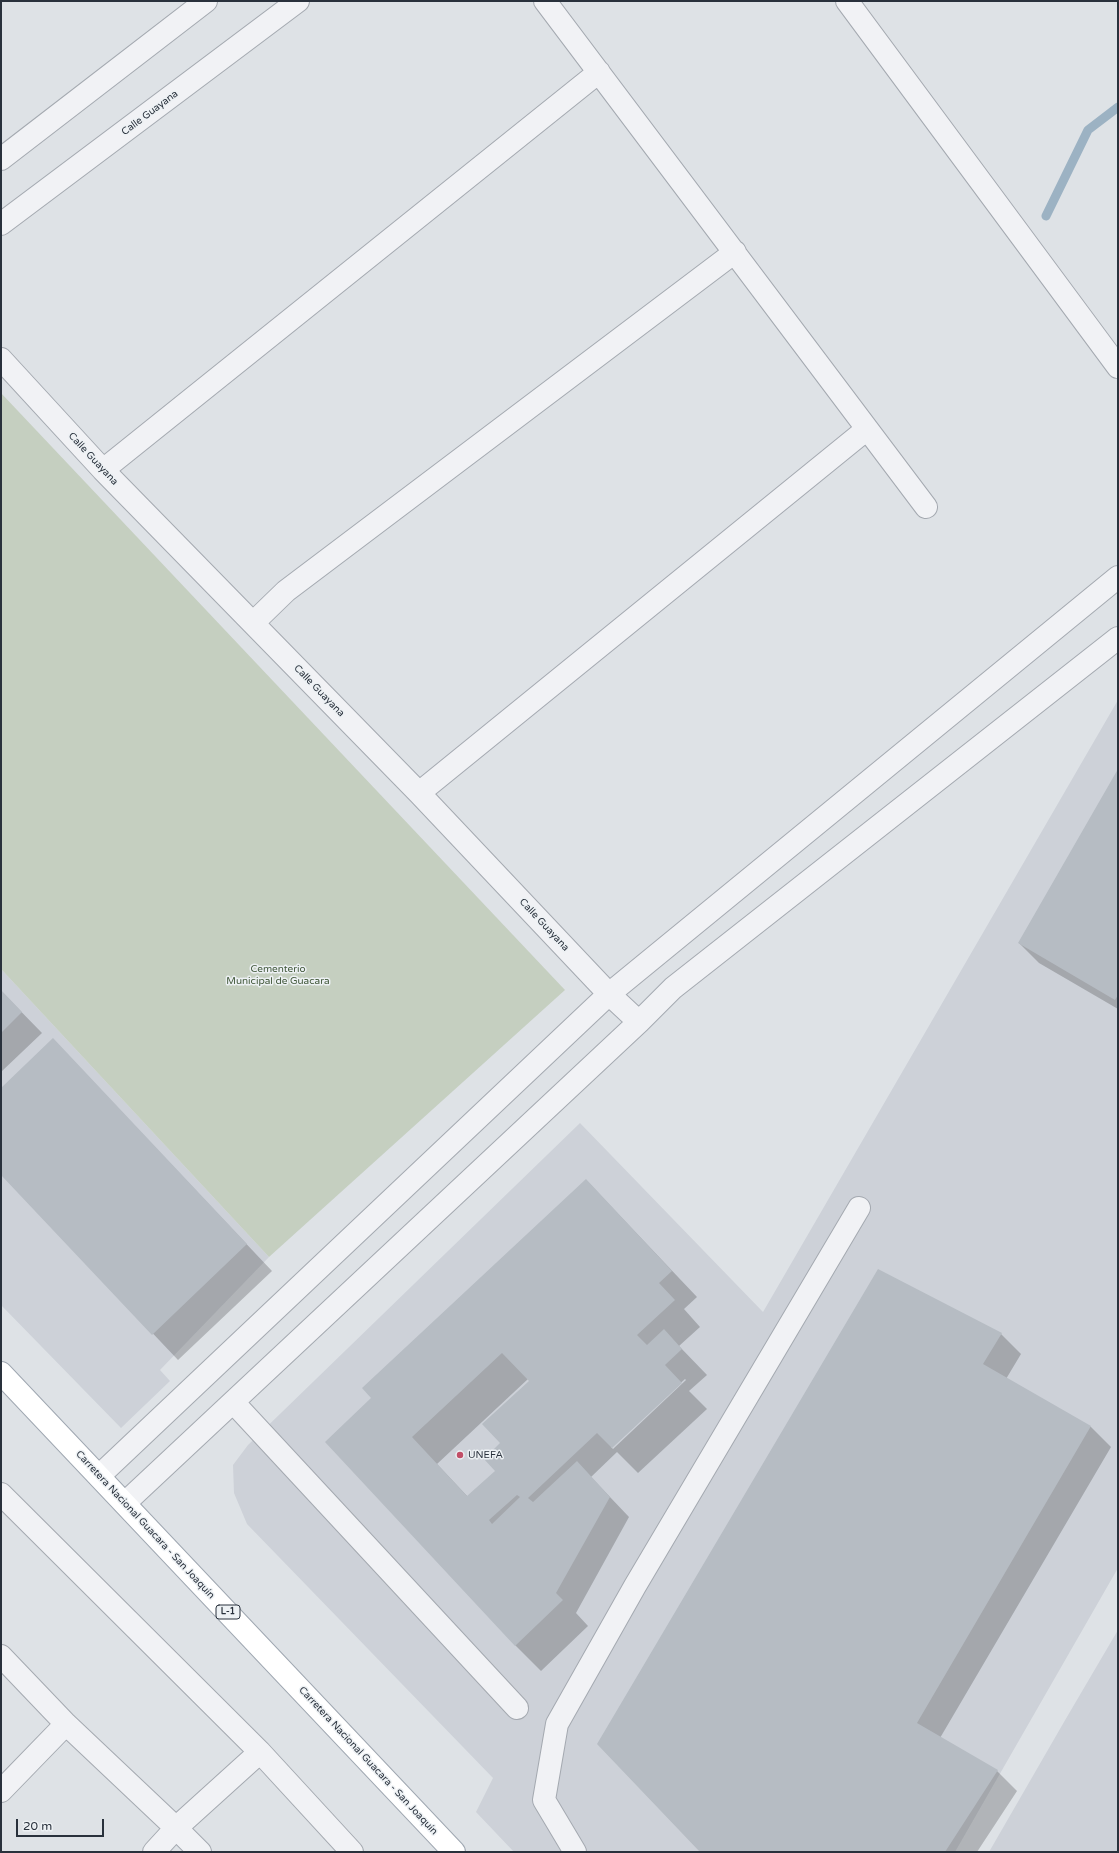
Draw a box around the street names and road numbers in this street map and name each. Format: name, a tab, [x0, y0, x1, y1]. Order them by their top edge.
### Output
street label: Calle Guayana	[119, 88, 181, 138]
street label: Calle Guayana	[66, 430, 120, 488]
street label: Calle Guayana	[291, 663, 347, 719]
street label: Calle Guayana	[517, 896, 571, 954]
street label: Carretera Nacional Guacara - San Joaquín	[73, 1448, 217, 1602]
road number: L-1	[216, 1605, 240, 1619]
street label: Carretera Nacional Guacara - San Joaquín	[296, 1684, 440, 1838]

